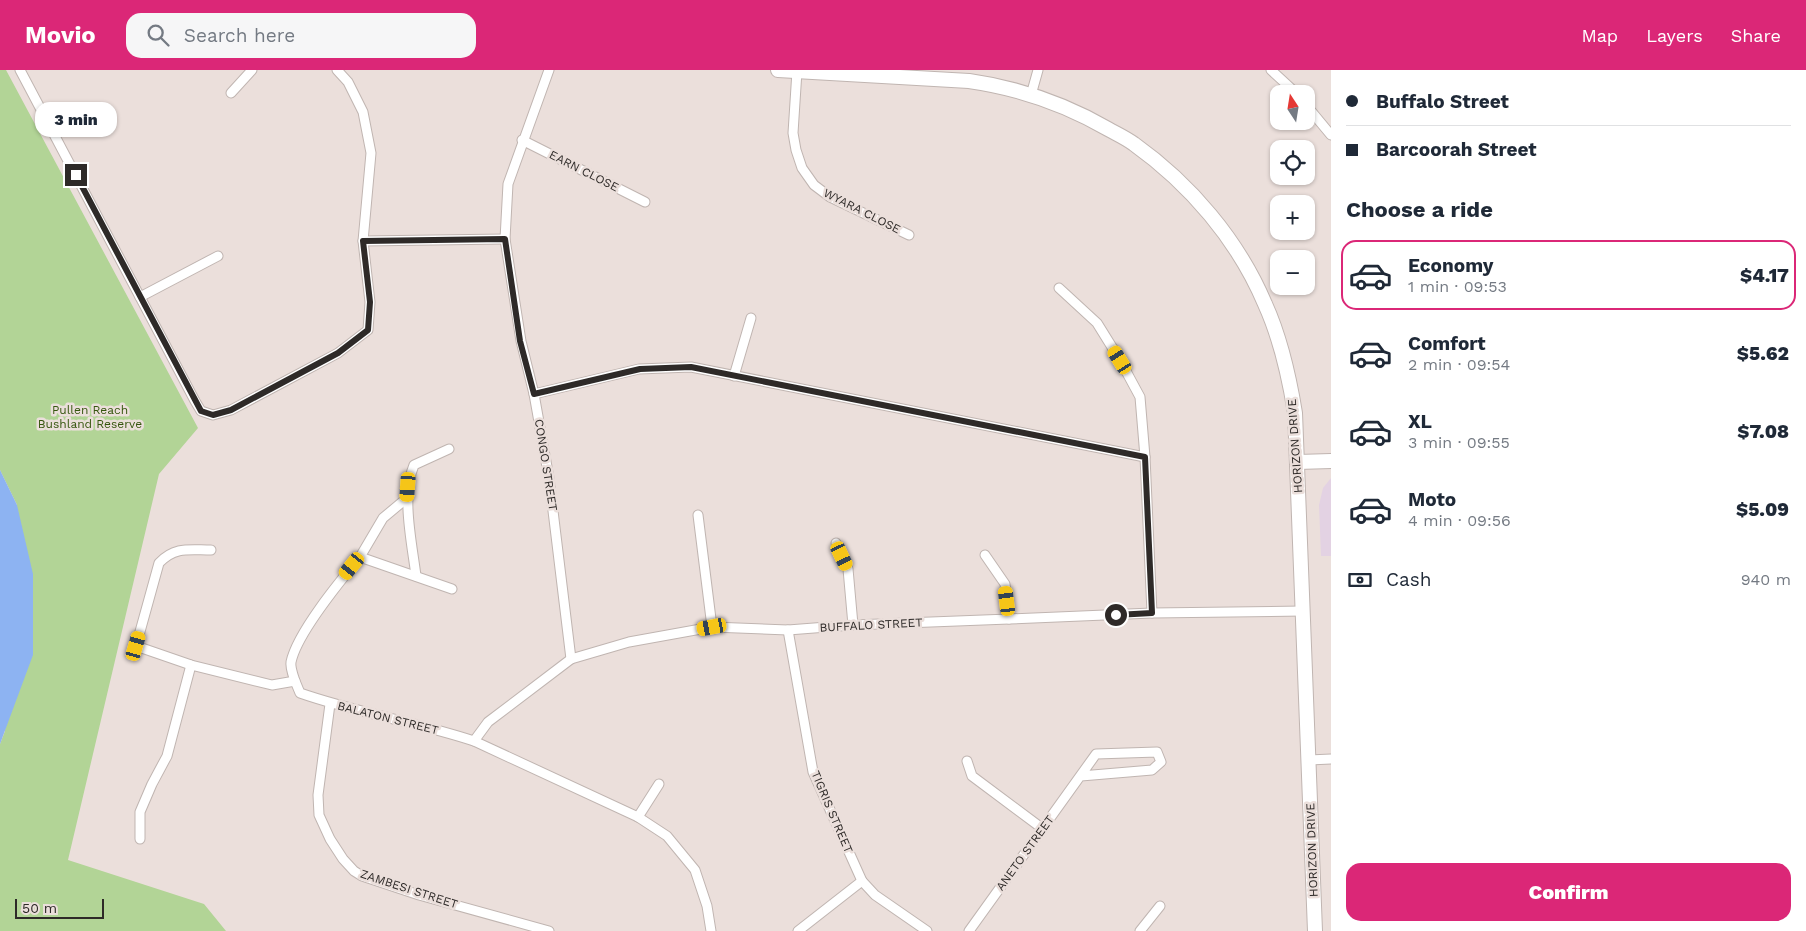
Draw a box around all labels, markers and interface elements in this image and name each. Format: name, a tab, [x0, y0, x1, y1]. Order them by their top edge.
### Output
search box	[126, 13, 476, 58]
text: Movio	[25, 21, 96, 49]
icon: search	[144, 21, 172, 49]
text: Search here	[184, 24, 295, 47]
text: Map	[1581, 25, 1618, 46]
text: Layers	[1646, 25, 1703, 46]
text: Share	[1731, 25, 1781, 46]
north arrow	[1270, 85, 1315, 130]
map controls	[1270, 85, 1315, 295]
text: Buffalo Street	[1376, 90, 1509, 113]
callout: 3 min	[35, 102, 117, 138]
text: 3 min	[54, 110, 98, 129]
text: Barcoorah Street	[1376, 138, 1537, 161]
button: locate	[1270, 140, 1315, 185]
street label: EARN CLOSE	[547, 148, 621, 195]
route end	[65, 164, 87, 186]
street label: WYARA CLOSE	[821, 186, 903, 237]
button: +	[1270, 195, 1315, 240]
text: Choose a ride	[1346, 197, 1493, 222]
button: −	[1270, 250, 1315, 295]
icon: car	[1348, 253, 1393, 298]
text: Economy	[1408, 254, 1493, 277]
text: $4.17	[1740, 264, 1789, 287]
text: 1 min · 09:53	[1408, 277, 1507, 296]
icon: car	[1348, 331, 1393, 376]
text: Comfort	[1408, 332, 1486, 355]
text: $5.62	[1737, 342, 1789, 365]
car	[1105, 343, 1134, 377]
text: 2 min · 09:54	[1408, 355, 1510, 374]
street label: HORIZON DRIVE	[1285, 398, 1305, 493]
park label: Pullen Reach Bushland Reserve	[38, 403, 142, 431]
icon: car	[1348, 409, 1393, 454]
text: XL	[1408, 410, 1432, 433]
street label: CONGO STREET	[532, 418, 560, 512]
text: $7.08	[1737, 420, 1789, 443]
text: 3 min · 09:55	[1408, 433, 1510, 452]
car	[399, 472, 416, 502]
icon: car	[1348, 487, 1393, 532]
text: Moto	[1408, 488, 1456, 511]
text: $5.09	[1736, 498, 1789, 521]
text: 4 min · 09:56	[1408, 511, 1511, 530]
car	[828, 539, 855, 573]
car	[336, 550, 367, 582]
icon: cash	[1346, 566, 1374, 594]
text: Cash	[1386, 568, 1432, 591]
text: 940 m	[1741, 570, 1791, 589]
car	[997, 585, 1016, 617]
route start	[1105, 604, 1127, 626]
street label: BUFFALO STREET	[819, 615, 923, 635]
car	[695, 617, 728, 637]
car	[124, 630, 147, 662]
street label: BALATON STREET	[336, 699, 440, 737]
street label: TIGRIS STREET	[808, 769, 856, 855]
street label: HORIZON DRIVE	[1303, 802, 1321, 897]
street label: ANETO STREET	[993, 813, 1057, 893]
button: Confirm	[1346, 863, 1791, 921]
street label: ZAMBESI STREET	[358, 867, 460, 911]
scale bar	[15, 896, 104, 919]
text: 50 m	[22, 900, 57, 916]

